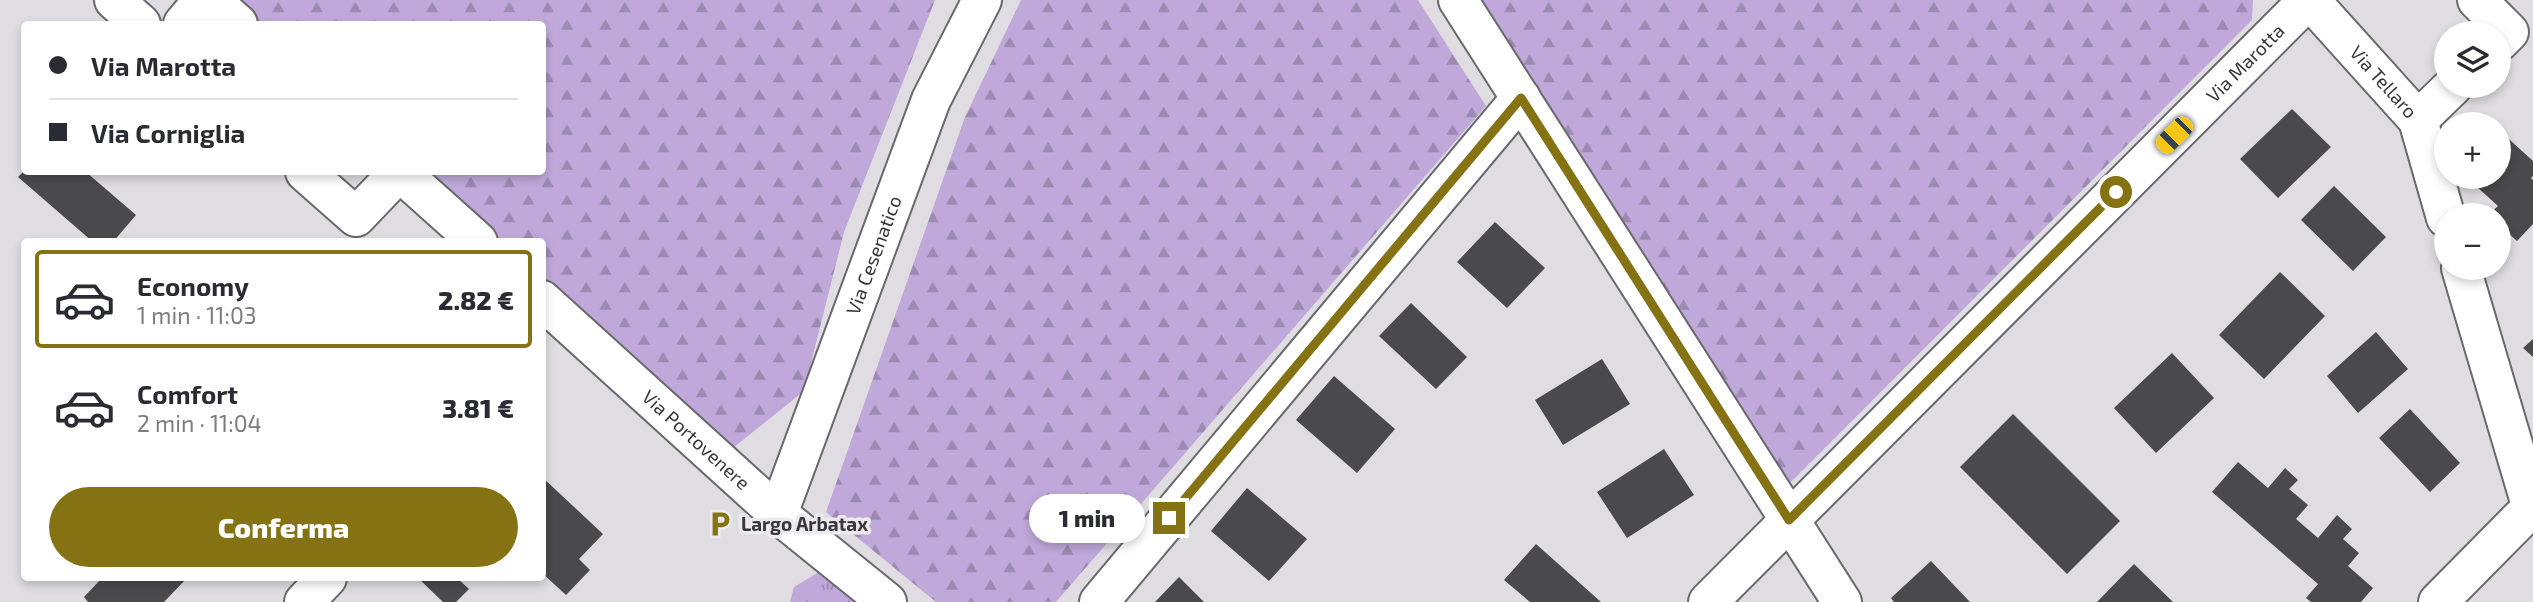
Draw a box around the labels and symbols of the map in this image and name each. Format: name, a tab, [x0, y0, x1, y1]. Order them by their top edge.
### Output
street label: Via Marotta	[2201, 19, 2289, 107]
street label: Via Tellaro	[2345, 40, 2422, 122]
car	[2152, 113, 2197, 157]
route start	[2100, 176, 2132, 208]
street label: Via Cesenatico	[841, 192, 906, 318]
street label: Via Portovenere	[638, 385, 755, 494]
callout: 1 min	[1029, 494, 1144, 542]
route end	[1153, 502, 1185, 534]
parking icon: Largo Arbatax	[705, 509, 735, 539]
place label: Largo Arbatax	[741, 512, 868, 535]

